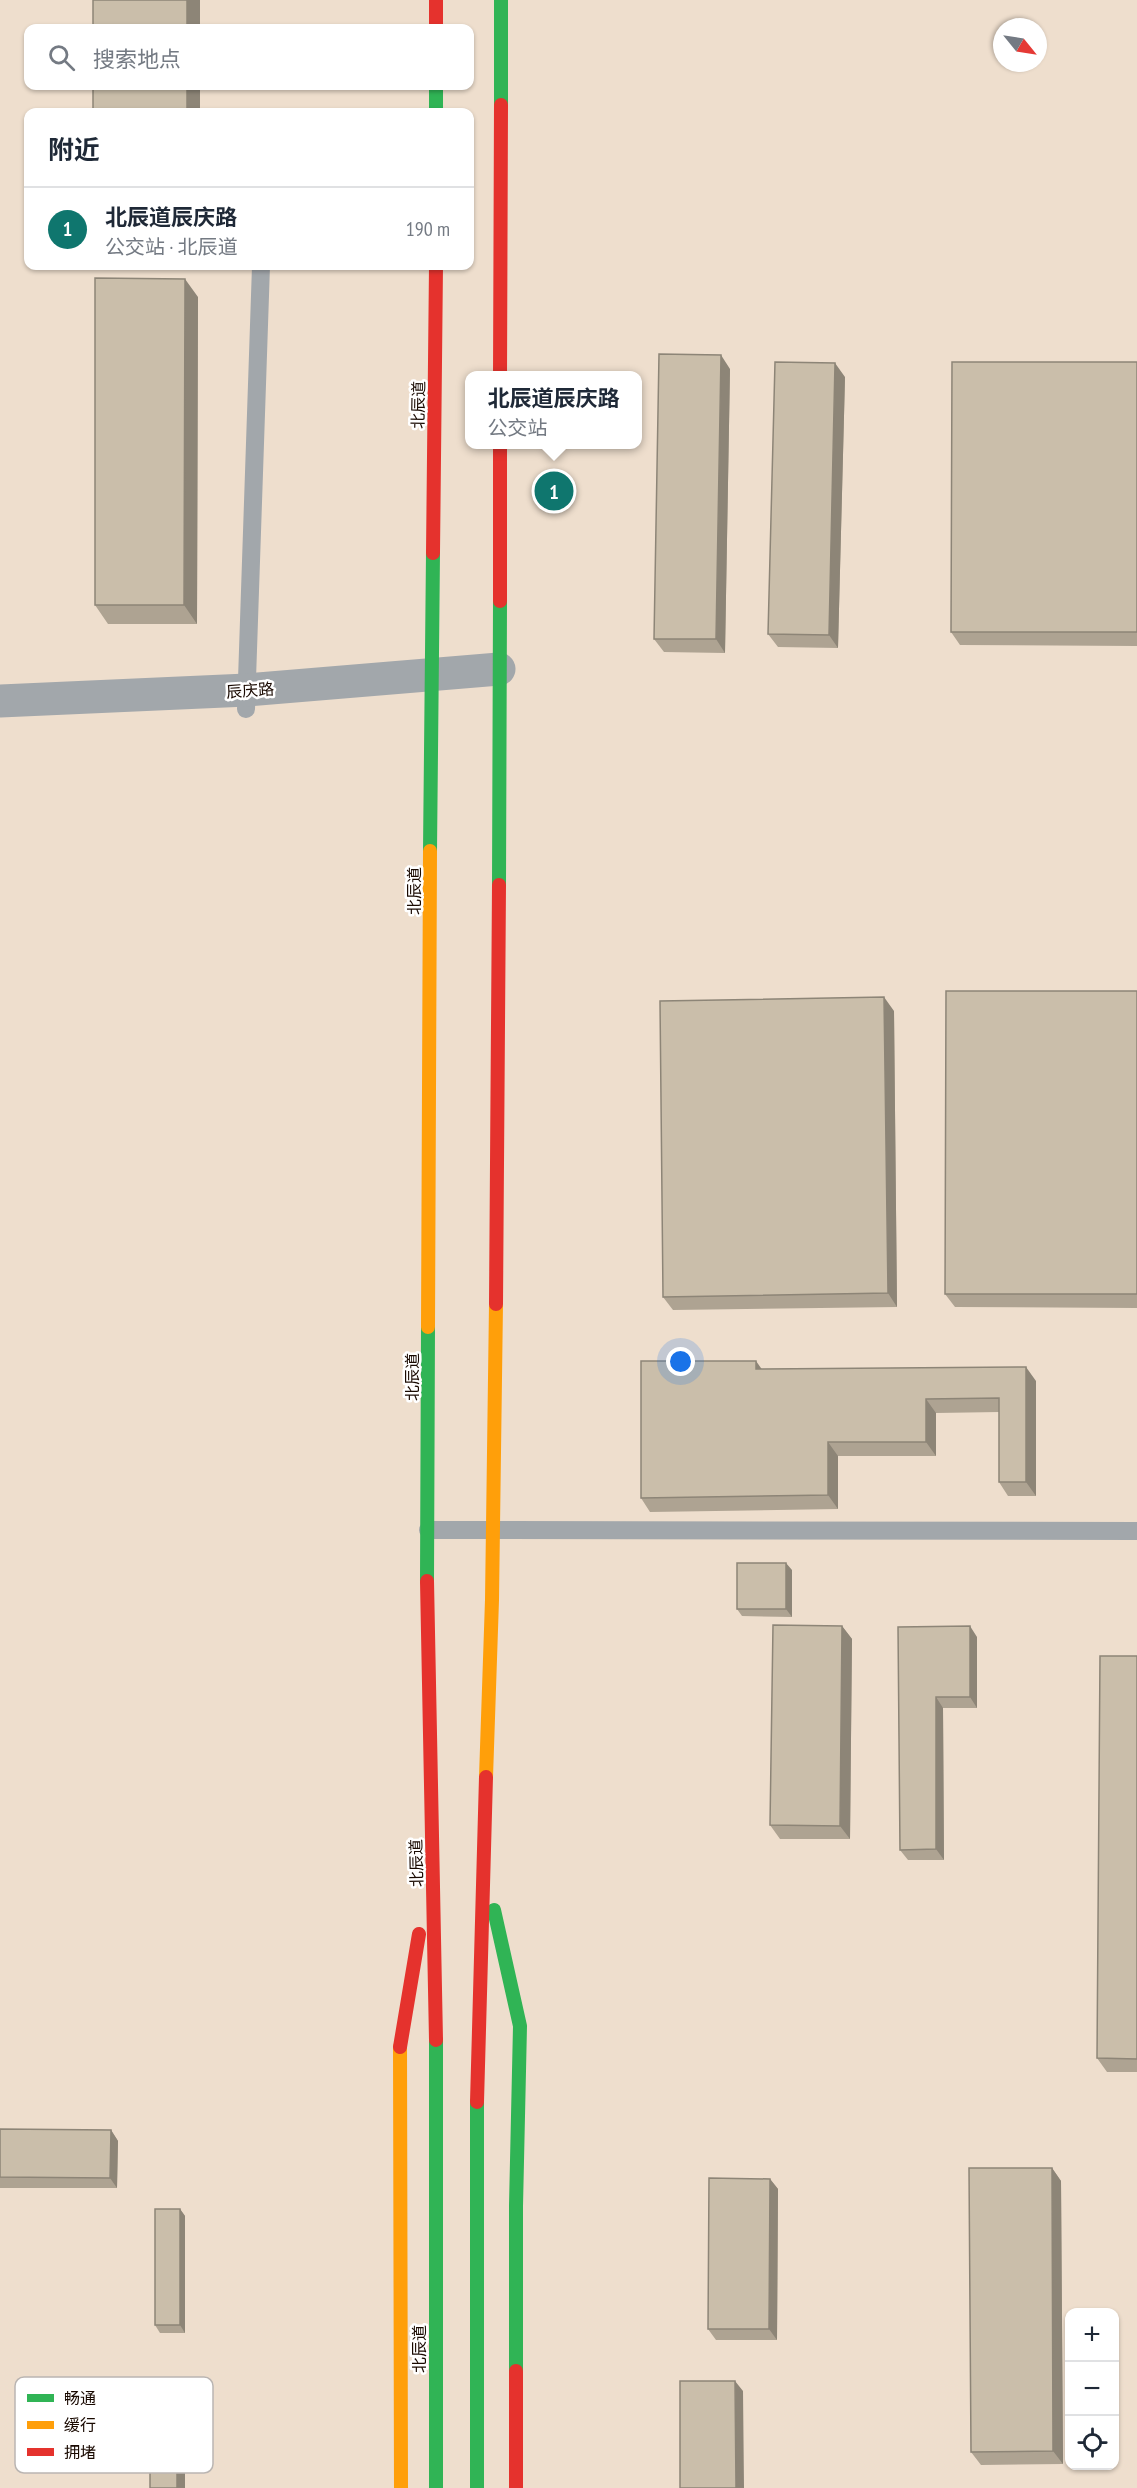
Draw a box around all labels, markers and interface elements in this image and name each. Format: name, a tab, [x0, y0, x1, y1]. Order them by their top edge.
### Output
north arrow	[993, 18, 1047, 72]
search box	[24, 24, 474, 90]
icon: search	[45, 41, 78, 74]
text: 搜索地点	[93, 45, 181, 73]
text: 附近	[48, 133, 100, 166]
text: 北辰道辰庆路	[105, 203, 237, 231]
text: 1	[63, 216, 72, 242]
text: 190 m	[406, 216, 450, 242]
text: 公交站 · 北辰道	[105, 234, 238, 260]
popup	[465, 371, 642, 449]
street label: 北辰道	[408, 381, 428, 429]
text: 北辰道辰庆路	[487, 384, 620, 412]
text: 公交站	[487, 415, 547, 441]
pin: 1	[534, 468, 574, 514]
street label: 辰庆路	[225, 678, 275, 702]
street label: 北辰道	[404, 867, 424, 915]
your location	[666, 1347, 695, 1376]
street label: 北辰道	[402, 1353, 422, 1401]
street label: 北辰道	[406, 1839, 426, 1887]
map controls	[1065, 2308, 1119, 2470]
button: +	[1065, 2308, 1119, 2362]
street label: 北辰道	[409, 2325, 429, 2373]
button: −	[1065, 2362, 1119, 2416]
legend	[15, 2377, 213, 2473]
text: 畅通	[64, 2388, 96, 2408]
text: 缓行	[64, 2415, 96, 2435]
button: locate	[1065, 2416, 1119, 2470]
text: 拥堵	[64, 2442, 96, 2462]

